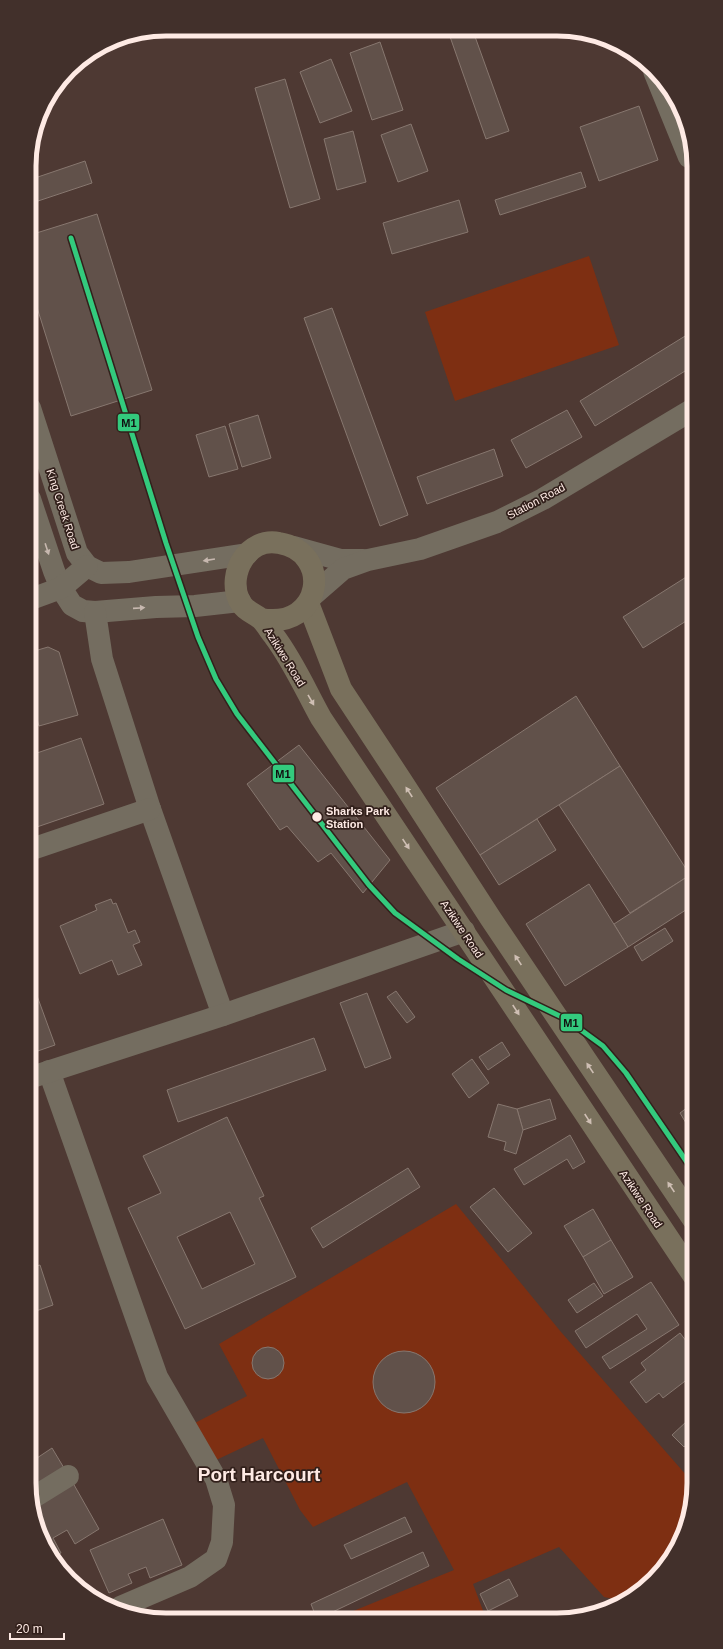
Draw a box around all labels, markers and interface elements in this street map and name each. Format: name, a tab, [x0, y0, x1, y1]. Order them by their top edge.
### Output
line badge: M1	[117, 413, 140, 432]
text: M1	[121, 417, 137, 429]
street label: King Creek Road	[44, 467, 82, 551]
street label: Station Road	[505, 481, 567, 521]
one-way arrow	[44, 544, 50, 556]
one-way arrow	[203, 557, 215, 563]
one-way arrow	[133, 605, 145, 612]
street label: Azikiwe Road	[262, 626, 308, 688]
one-way arrow	[308, 694, 315, 706]
line badge: M1	[272, 764, 295, 783]
text: M1	[275, 768, 291, 780]
one-way arrow	[405, 787, 413, 797]
place label: Sharks Park Station	[326, 805, 390, 830]
marker: Sharks Park Station	[310, 810, 324, 824]
one-way arrow	[402, 838, 409, 850]
street label: Azikiwe Road	[438, 898, 486, 960]
one-way arrow	[514, 955, 522, 965]
one-way arrow	[512, 1005, 520, 1016]
line badge: M1	[560, 1013, 583, 1032]
text: M1	[563, 1017, 579, 1029]
one-way arrow	[586, 1063, 594, 1073]
one-way arrow	[584, 1114, 592, 1124]
street label: Azikiwe Road	[617, 1168, 665, 1230]
one-way arrow	[667, 1182, 675, 1192]
district label: Port Harcourt	[198, 1464, 321, 1485]
scale bar	[10, 1615, 64, 1641]
text: 20 m	[16, 1622, 43, 1636]

